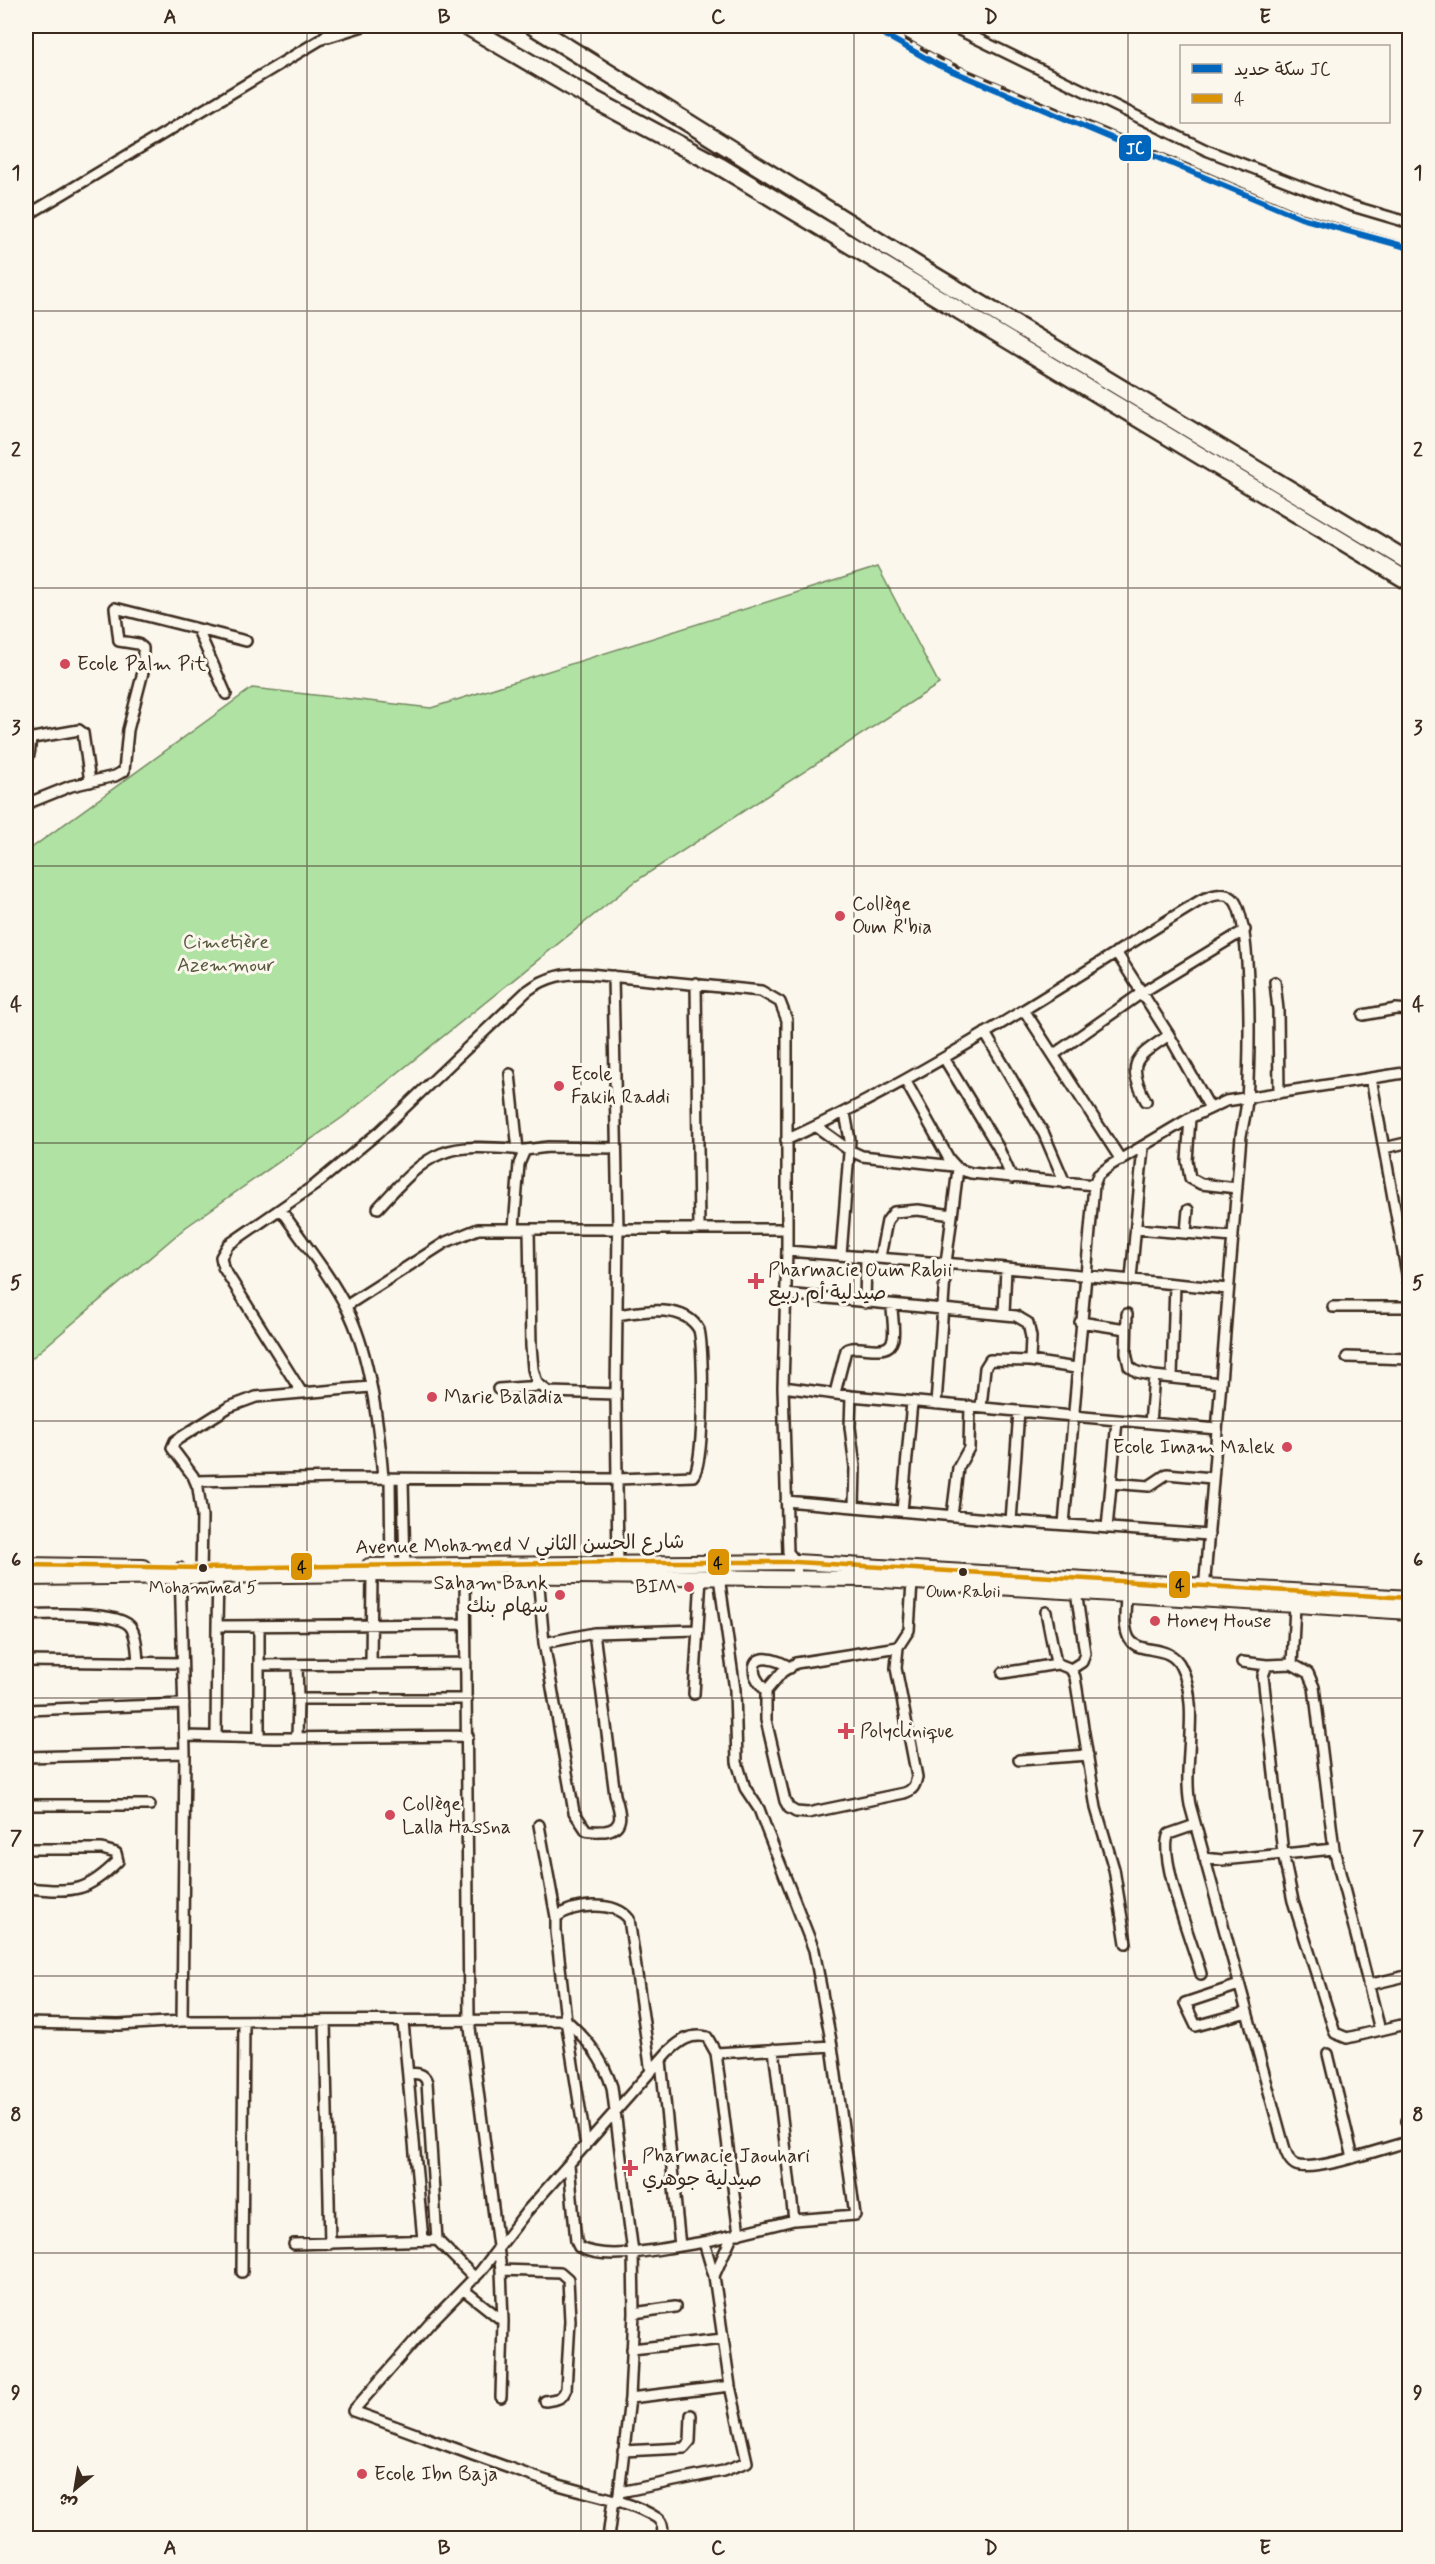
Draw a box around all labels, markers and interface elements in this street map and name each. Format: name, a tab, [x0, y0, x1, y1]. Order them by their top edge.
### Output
text: A	[163, 4, 177, 31]
text: B	[438, 4, 451, 31]
text: C	[711, 4, 726, 31]
text: D	[984, 4, 998, 31]
text: E	[1259, 4, 1271, 31]
legend	[1180, 45, 1390, 123]
text: سكة حديد JC	[1234, 58, 1331, 82]
text: 4	[1234, 88, 1244, 112]
line badge: JC	[1118, 134, 1152, 162]
text: JC	[1126, 139, 1145, 160]
text: 1	[12, 160, 20, 187]
text: 1	[1414, 160, 1422, 187]
text: 2	[11, 437, 21, 464]
text: 2	[1413, 437, 1423, 464]
place label: Ecole Palm Pit	[77, 651, 207, 678]
marker: Ecole Palm Pit	[58, 657, 72, 671]
text: 3	[11, 715, 21, 742]
text: 3	[1413, 715, 1423, 742]
place label: Collège Oum R'bia	[852, 891, 932, 941]
marker: Collège Oum R'bia	[833, 909, 847, 923]
park label: Cimetière Azemmour	[177, 929, 275, 979]
text: 4	[10, 992, 22, 1019]
text: 4	[1412, 992, 1424, 1019]
place label: Ecole Fakih Raddi	[571, 1061, 670, 1111]
marker: Ecole Fakih Raddi	[552, 1079, 566, 1093]
place label: Pharmacie Oum Rabii صيدلية أم ربيع	[768, 1257, 952, 1307]
text: 5	[10, 1270, 22, 1297]
text: 5	[1412, 1270, 1424, 1297]
marker: Pharmacie Oum Rabii صيدلية أم ربيع	[749, 1274, 763, 1288]
place label: Marie Baladia	[444, 1384, 563, 1411]
marker: Marie Baladia	[425, 1390, 439, 1404]
place label: Ecole Imam Malek	[1113, 1434, 1275, 1461]
marker: Ecole Imam Malek	[1280, 1440, 1294, 1454]
street label: Avenue Mohamed V شارع الحسن الثاني	[355, 1529, 685, 1564]
text: 6	[11, 1547, 21, 1574]
text: 6	[1413, 1547, 1423, 1574]
line badge: 4	[707, 1548, 730, 1576]
line badge: 4	[290, 1552, 313, 1581]
text: 4	[713, 1553, 723, 1574]
text: 4	[297, 1557, 307, 1578]
marker: Mohammed 5	[197, 1562, 209, 1574]
marker: Oum Rabii	[957, 1566, 969, 1578]
place label: Saham Bank سهام بنك	[434, 1570, 548, 1621]
line badge: 4	[1168, 1570, 1191, 1599]
place label: BIM	[635, 1574, 677, 1601]
text: 4	[1175, 1575, 1185, 1596]
place label: Mohammed 5	[149, 1576, 257, 1600]
marker: BIM	[682, 1580, 696, 1594]
place label: Oum Rabii	[925, 1580, 1001, 1604]
marker: Saham Bank سهام بنك	[553, 1588, 567, 1602]
place label: Honey House	[1167, 1608, 1272, 1635]
marker: Honey House	[1148, 1614, 1162, 1628]
place label: Polyclinique	[860, 1718, 954, 1745]
marker: Polyclinique	[837, 1722, 855, 1740]
place label: Collège Lalla Hassna	[402, 1791, 511, 1841]
marker: Collège Lalla Hassna	[383, 1808, 397, 1822]
text: 7	[10, 1825, 22, 1852]
text: 7	[1412, 1825, 1424, 1852]
text: 8	[10, 2102, 22, 2129]
text: 8	[1412, 2102, 1424, 2129]
place label: Pharmacie Jaouhari صيدلية جوهري	[642, 2143, 810, 2193]
marker: Pharmacie Jaouhari صيدلية جوهري	[623, 2161, 637, 2175]
text: 9	[11, 2380, 21, 2407]
text: 9	[1413, 2380, 1423, 2407]
north arrow	[45, 2459, 105, 2519]
place label: Ecole Ibn Baja	[374, 2461, 498, 2488]
marker: Ecole Ibn Baja	[355, 2467, 369, 2481]
text: ش	[55, 2487, 81, 2514]
text: A	[163, 2535, 177, 2562]
text: B	[438, 2535, 451, 2562]
text: C	[711, 2535, 726, 2562]
text: D	[984, 2535, 998, 2562]
text: E	[1259, 2535, 1271, 2562]

